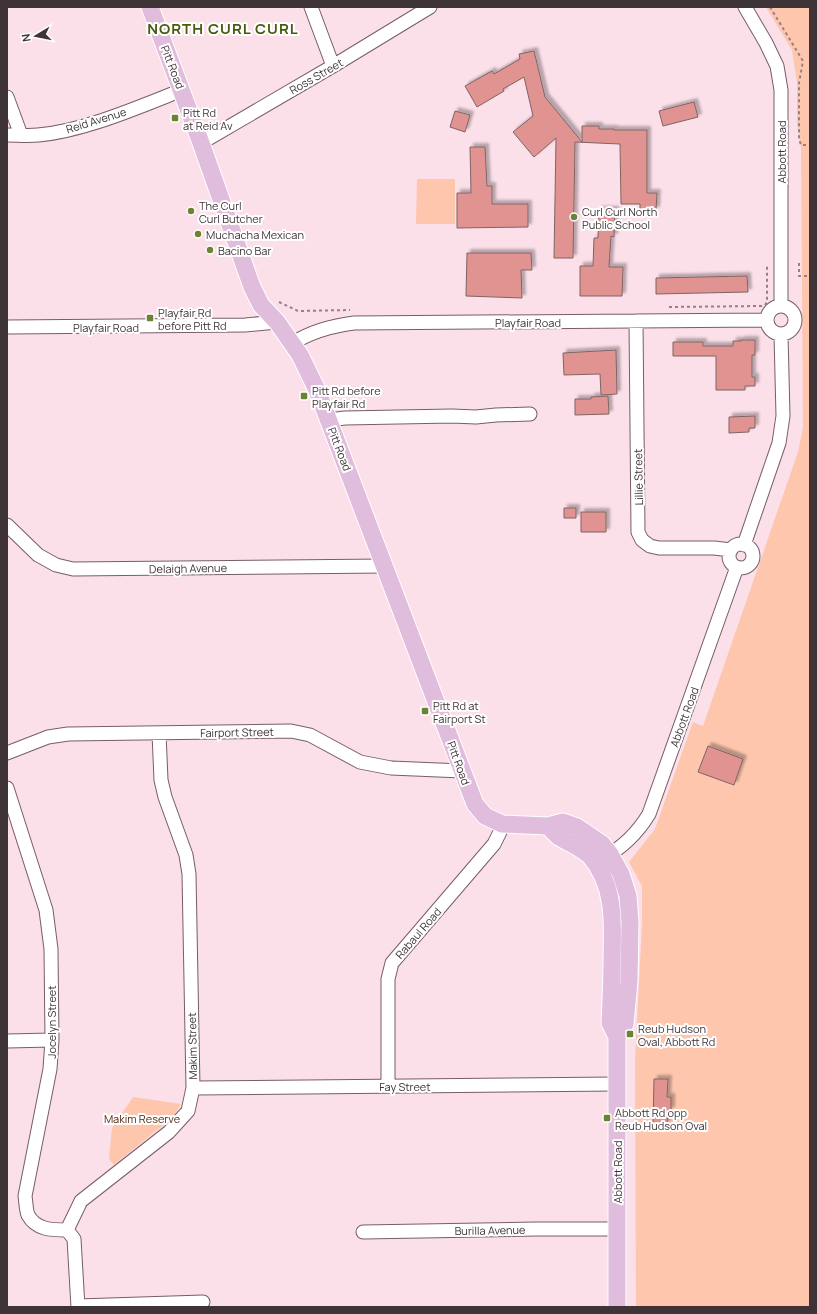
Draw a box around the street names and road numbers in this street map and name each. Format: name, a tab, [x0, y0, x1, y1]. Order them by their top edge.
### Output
street label: Pitt Road	[158, 43, 188, 91]
street label: Ross Street	[287, 55, 345, 97]
street label: Reid Avenue	[64, 104, 129, 136]
street label: Abbott Road	[774, 121, 789, 183]
street label: Playfair Road	[495, 315, 561, 330]
street label: Playfair Road	[73, 320, 139, 335]
street label: Pitt Road	[325, 425, 355, 473]
street label: Lillie Street	[630, 448, 646, 506]
street label: Delaigh Avenue	[149, 560, 228, 576]
street label: Abbott Road	[666, 685, 702, 749]
street label: Fairport Street	[200, 724, 274, 740]
street label: Pitt Road	[444, 739, 474, 787]
street label: Rabaul Road	[392, 904, 444, 962]
street label: Jocelyn Street	[44, 985, 59, 1059]
street label: Makim Street	[184, 1012, 200, 1080]
street label: Fay Street	[379, 1079, 431, 1094]
street label: Abbott Road	[610, 1141, 625, 1203]
street label: Burilla Avenue	[454, 1222, 526, 1238]

